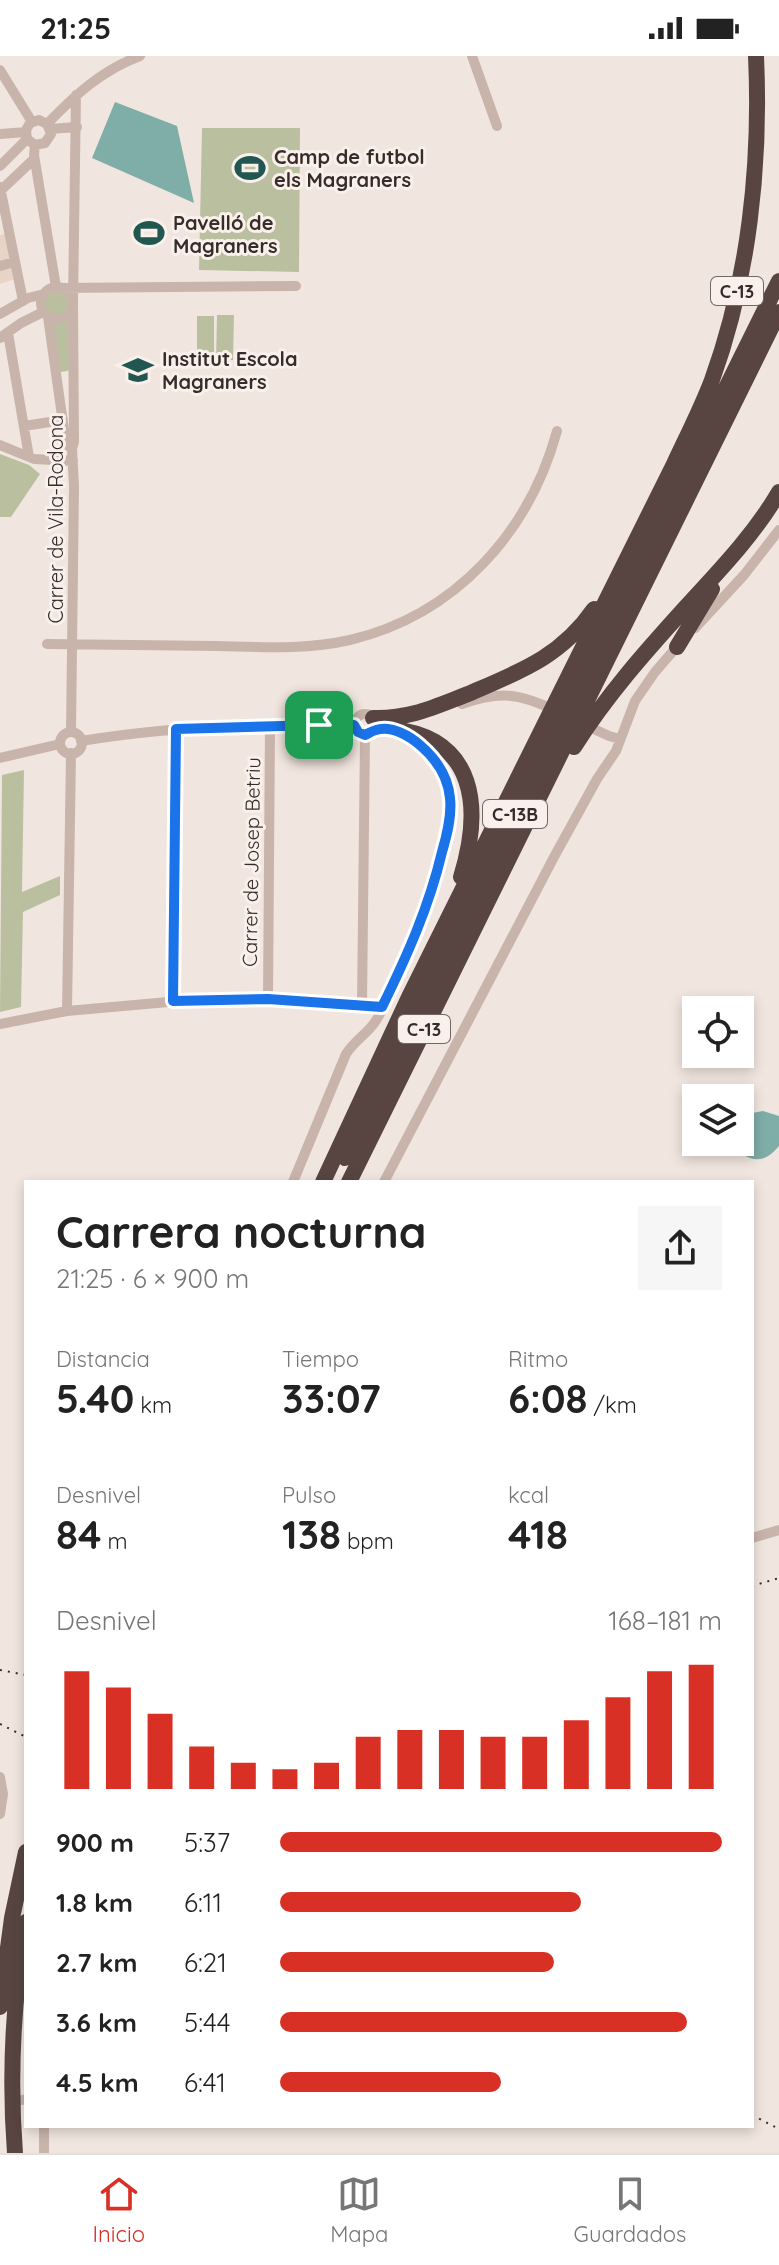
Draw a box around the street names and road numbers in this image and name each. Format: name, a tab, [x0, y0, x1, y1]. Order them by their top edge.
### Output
road number: C-13	[711, 277, 763, 305]
street label: Carrer de Vila-Rodona	[43, 415, 68, 623]
street label: Carrer de Josep Betriu	[237, 757, 265, 967]
road number: C-13B	[483, 800, 547, 828]
road number: C-13	[398, 1015, 450, 1043]

